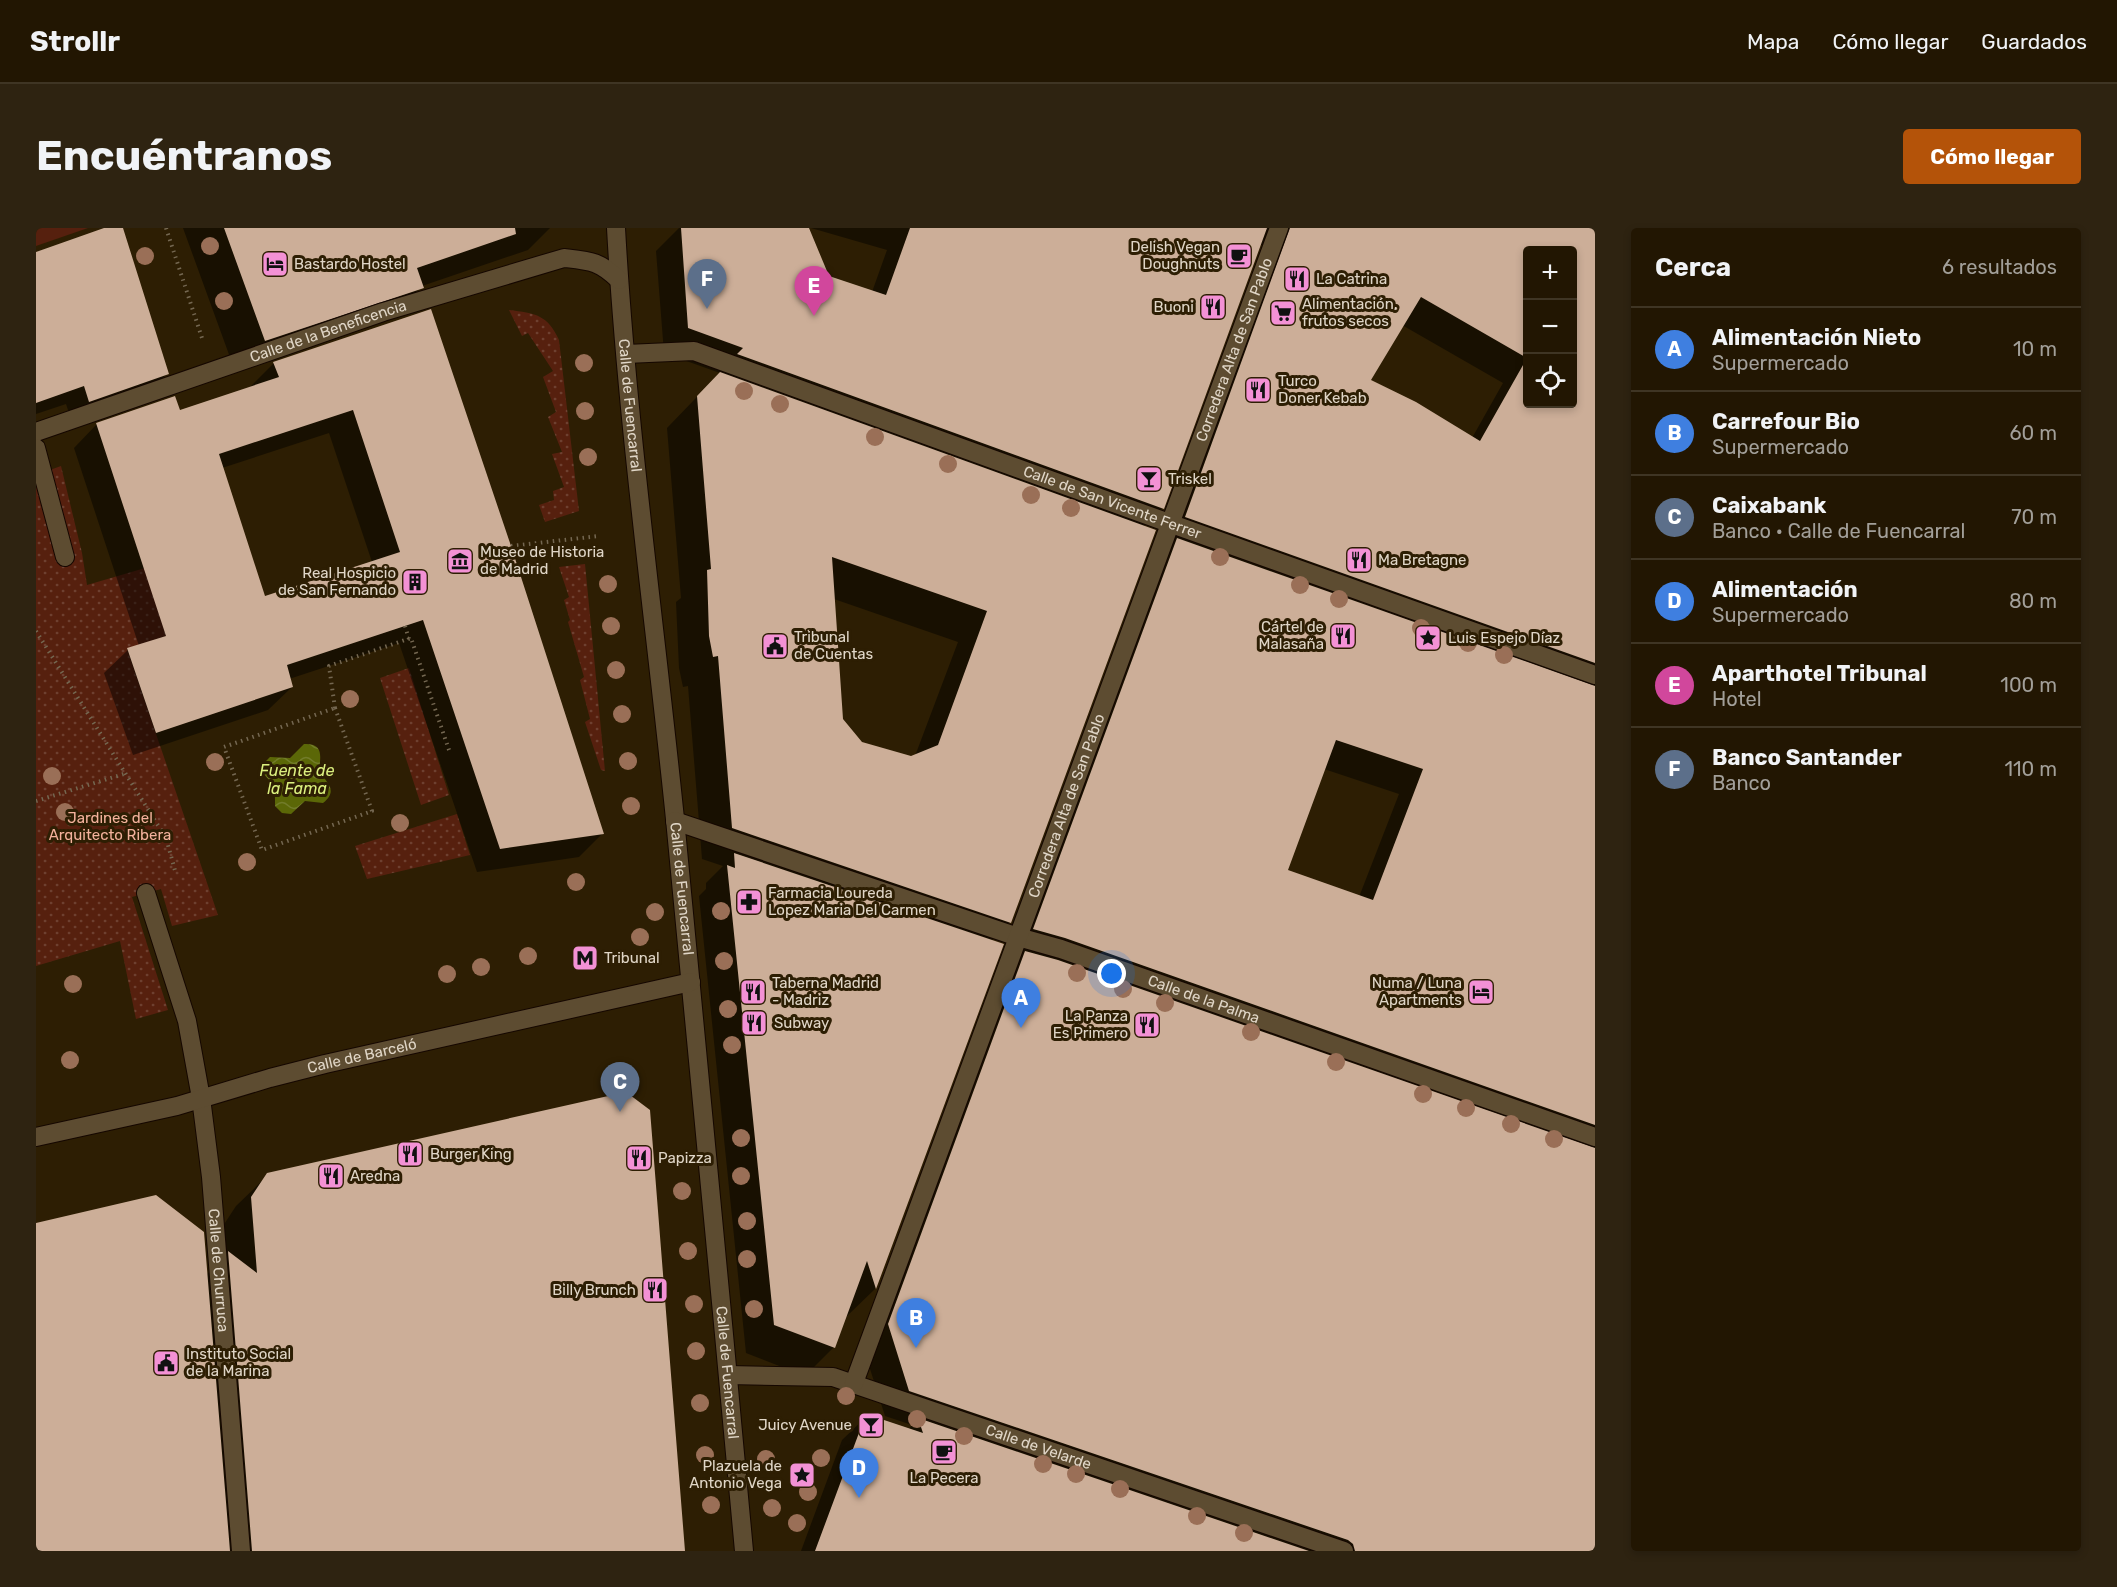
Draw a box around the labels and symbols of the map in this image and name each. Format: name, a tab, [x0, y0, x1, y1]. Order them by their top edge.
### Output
place label: Delish Vegan Doughnuts	[1130, 238, 1220, 273]
cafe icon: Delish Vegan Doughnuts	[1224, 241, 1254, 271]
hotel icon: Bastardo Hostel	[260, 249, 290, 279]
place label: Bastardo Hostel	[294, 255, 406, 273]
street label: Corredera Alta de San Pablo	[1192, 255, 1276, 444]
pin: F	[688, 260, 726, 309]
restaurant icon: La Catrina	[1282, 264, 1312, 294]
pin: E	[794, 266, 834, 316]
place label: La Catrina	[1316, 270, 1387, 288]
restaurant icon: Buoni	[1198, 292, 1228, 322]
place label: Alimentación, frutos secos	[1302, 295, 1398, 330]
street label: Calle de la Beneficencia	[247, 296, 409, 366]
place label: Buoni	[1154, 298, 1194, 316]
supermarket icon: Alimentación, frutos secos	[1268, 298, 1298, 328]
street label: Calle de Fuencarral	[615, 338, 645, 473]
place label: Turco Doner Kebab	[1278, 372, 1367, 407]
restaurant icon: Turco Doner Kebab	[1243, 375, 1273, 405]
street label: Calle de San Vicente Ferrer	[1021, 462, 1204, 543]
bar icon: Triskel	[1134, 464, 1164, 494]
place label: Triskel	[1168, 470, 1212, 488]
place label: Museo de Historia de Madrid	[480, 543, 604, 578]
restaurant icon: Ma Bretagne	[1344, 545, 1374, 575]
museum icon: Museo de Historia de Madrid	[445, 546, 475, 576]
place label: Ma Bretagne	[1378, 551, 1466, 569]
place label: Real Hospicio de San Fernando	[278, 564, 396, 599]
building icon: Real Hospicio de San Fernando	[400, 567, 430, 597]
place label: Cártel de Malasaña	[1259, 618, 1324, 653]
restaurant icon: Cártel de Malasaña	[1328, 621, 1358, 651]
place icon: Luis Espejo Díaz	[1413, 623, 1443, 653]
place label: Tribunal de Cuentas	[794, 628, 874, 663]
place label: Luis Espejo Díaz	[1448, 629, 1561, 647]
public building icon: Tribunal de Cuentas	[760, 631, 790, 661]
street label: Corredera Alta de San Pablo	[1024, 711, 1108, 900]
water label: Fuente de la Fama	[260, 761, 334, 798]
park label: Jardines del Arquitecto Ribera	[49, 809, 171, 844]
street label: Calle de Fuencarral	[666, 821, 698, 956]
place label: Farmacia Loureda Lopez Maria Del Carmen	[768, 884, 936, 919]
pharmacy icon: Farmacia Loureda Lopez Maria Del Carmen	[734, 887, 764, 917]
metro station icon: Tribunal	[570, 943, 600, 973]
place label: Tribunal	[604, 949, 660, 967]
your location	[1097, 959, 1126, 988]
street label: Calle de la Palma	[1145, 971, 1262, 1027]
place label: Taberna Madrid - Madriz	[772, 974, 879, 1009]
place label: Numa / Luna Apartments	[1372, 974, 1462, 1009]
restaurant icon: Taberna Madrid - Madriz	[738, 977, 768, 1007]
hotel icon: Numa / Luna Apartments	[1466, 977, 1496, 1007]
pin: A	[1002, 978, 1040, 1028]
place label: La Panza Es Primero	[1053, 1007, 1128, 1042]
restaurant icon: Subway	[739, 1008, 769, 1038]
restaurant icon: La Panza Es Primero	[1132, 1010, 1162, 1040]
place label: Subway	[774, 1014, 829, 1032]
street label: Calle de Barceló	[305, 1035, 418, 1077]
pin: C	[600, 1062, 640, 1112]
restaurant icon: Burger King	[395, 1139, 425, 1169]
restaurant icon: Papizza	[624, 1143, 654, 1173]
place label: Burger King	[430, 1145, 512, 1163]
place label: Papizza	[658, 1149, 712, 1167]
restaurant icon: Aredna	[316, 1161, 346, 1191]
place label: Aredna	[350, 1167, 400, 1185]
street label: Calle de Churruca	[205, 1208, 232, 1333]
restaurant icon: Billy Brunch	[640, 1275, 670, 1305]
place label: Billy Brunch	[552, 1281, 636, 1299]
pin: B	[896, 1298, 936, 1348]
street label: Calle de Fuencarral	[712, 1305, 743, 1440]
place label: Instituto Social de la Marina	[186, 1345, 291, 1380]
public building icon: Instituto Social de la Marina	[151, 1348, 181, 1378]
bar icon: Juicy Avenue	[856, 1410, 886, 1440]
place label: Juicy Avenue	[758, 1416, 852, 1434]
street label: Calle de Velarde	[983, 1421, 1094, 1473]
cafe icon: La Pecera	[929, 1437, 959, 1467]
pin: D	[840, 1448, 878, 1498]
place label: Plazuela de Antonio Vega	[689, 1457, 782, 1492]
place icon: Plazuela de Antonio Vega	[787, 1460, 817, 1490]
place label: La Pecera	[910, 1469, 978, 1487]

